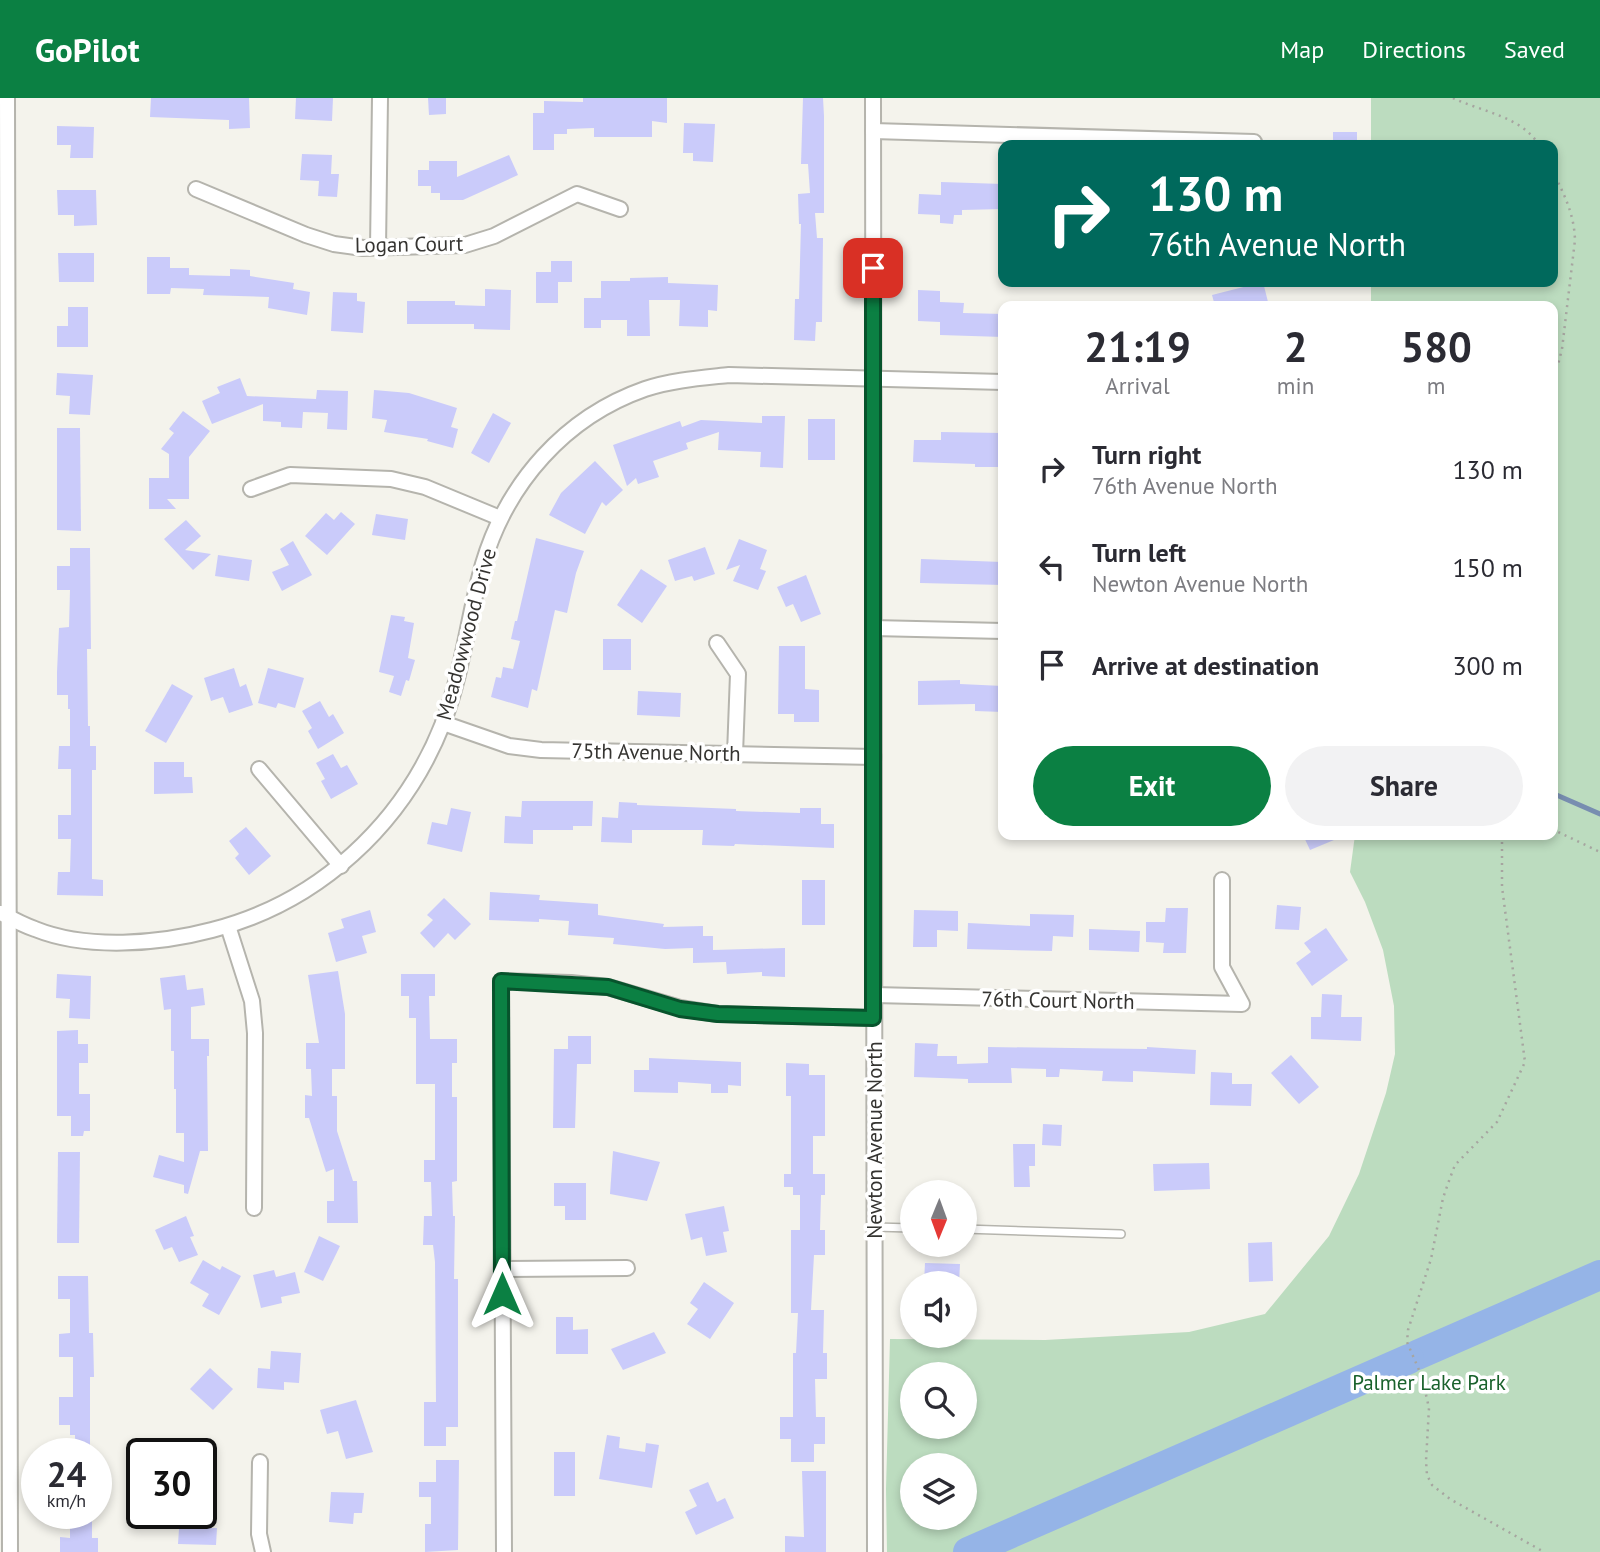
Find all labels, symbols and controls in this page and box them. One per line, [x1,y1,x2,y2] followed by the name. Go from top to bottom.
[35,28,140,71] text: GoPilot
[1280,34,1324,65] text: Map
[1362,34,1466,65] text: Directions
[1504,34,1565,65] text: Saved
[1148,161,1283,225] text: 130 m
[1033,168,1124,259] icon: right
[1148,223,1406,265] text: 76th Avenue North
[355,230,463,258] street label: Logan Court
[843,238,903,298] pin
[854,249,892,287] icon: arrive
[1084,319,1191,374] text: 21:19
[1284,319,1307,374] text: 2
[1400,319,1472,374] text: 580
[1105,371,1170,400] text: Arrival
[1277,371,1314,400] text: min
[1427,371,1445,400] text: m
[1092,438,1201,471] text: Turn right
[1033,450,1071,488] icon: right
[1452,453,1523,486] text: 130 m
[1092,471,1278,500] text: 76th Avenue North
[1092,536,1186,569] text: Turn left
[430,545,502,723] street label: Meadowwood Drive
[1033,548,1071,586] icon: left
[1452,551,1523,584] text: 150 m
[1092,569,1308,598] text: Newton Avenue North
[1033,646,1071,684] icon: arrive
[1092,649,1319,682] text: Arrive at destination
[1452,649,1523,682] text: 300 m
[571,737,741,767] street label: 75th Avenue North
[1033,746,1271,826] button: Exit
[1285,746,1523,826] button: Share
[981,985,1135,1015] street label: 76th Court North
[861,1041,888,1239] street label: Newton Avenue North
[900,1180,976,1256] north arrow
[900,1180,977,1530] map controls
[465,1257,539,1331] position arrow
[900,1271,977,1348] button: sound
[900,1362,977,1439] button: search
[1352,1369,1506,1396] park label: Palmer Lake Park
[126,1438,217,1529] speed limit sign: 30
[47,1451,86,1497] text: 24
[900,1453,977,1530] button: layers
[47,1489,86,1512] text: km/h

